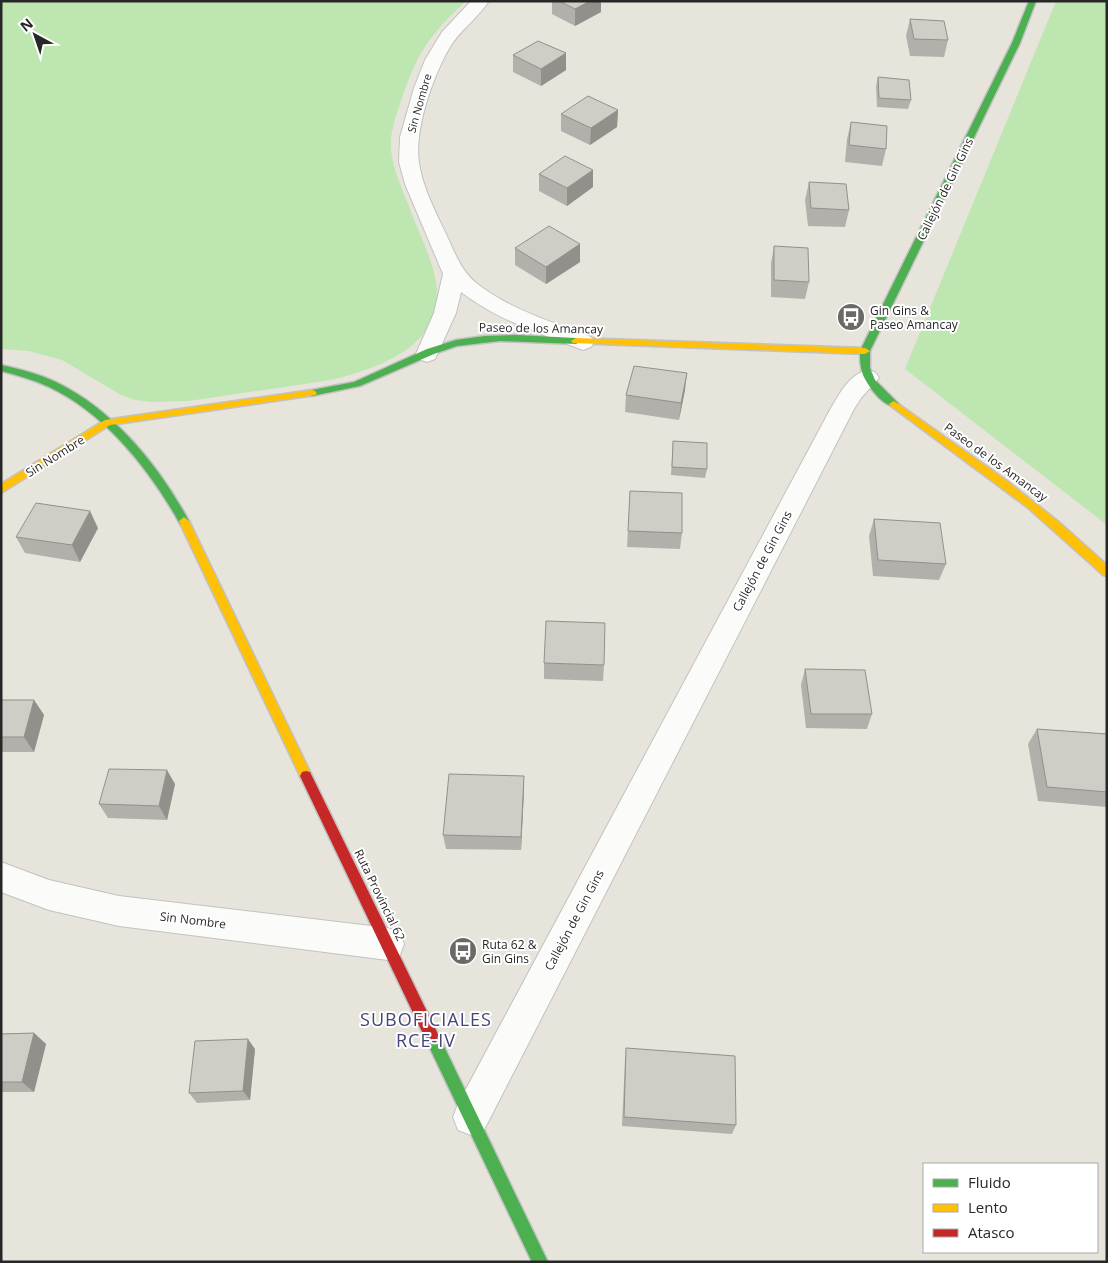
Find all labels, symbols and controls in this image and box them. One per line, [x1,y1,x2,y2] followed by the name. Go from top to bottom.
[10,10,60,60] north arrow
[16,14,37,36] text: N
[403,72,435,134] street label: Sin Nombre
[913,135,977,243] street label: Callejón de Gin Gins
[836,302,866,332] bus stop icon: Gin Gins & Paseo Amancay
[870,302,959,333] place label: Gin Gins & Paseo Amancay
[479,318,604,338] street label: Paseo de los Amancay
[941,419,1052,506] street label: Paseo de los Amancay
[22,431,88,481] street label: Sin Nombre
[728,507,796,614] street label: Callejón de Gin Gins
[350,846,410,944] street label: Ruta Provincial 62
[540,866,608,973] street label: Callejón de Gin Gins
[159,908,227,933] street label: Sin Nombre
[448,936,478,966] bus stop icon: Ruta 62 & Gin Gins
[482,936,537,967] place label: Ruta 62 & Gin Gins
[360,1007,492,1052] district label: SUBOFICIALES RCE-IV
[923,1163,1098,1253] legend
[968,1172,1011,1192] text: Fluido
[968,1197,1008,1217] text: Lento
[968,1222,1015,1242] text: Atasco

